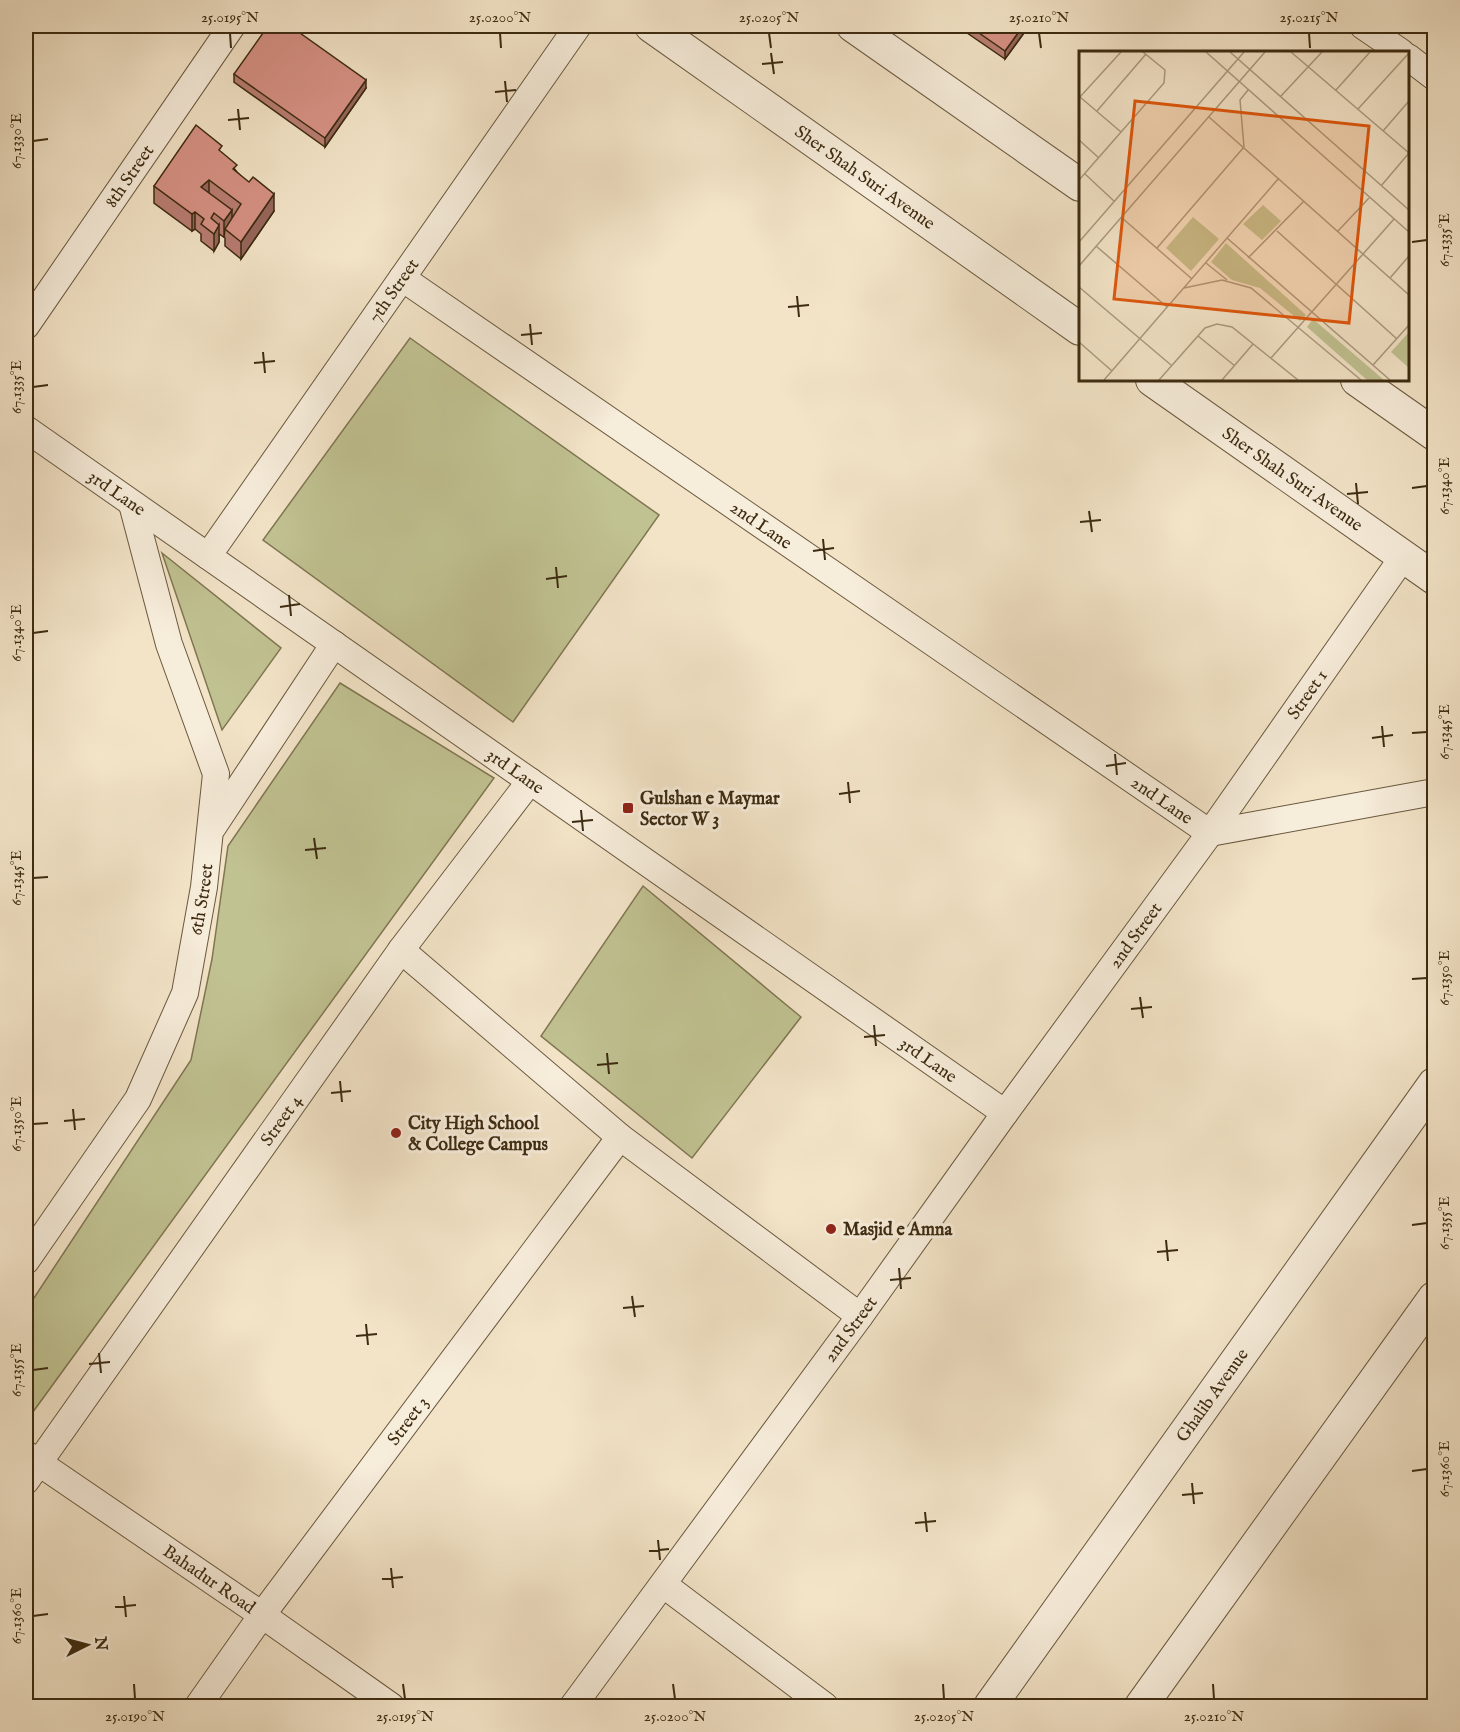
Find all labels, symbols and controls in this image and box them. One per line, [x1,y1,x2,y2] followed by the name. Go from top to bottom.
[201,8,259,27] text: 25.0195°N
[469,8,531,27] text: 25.0200°N
[739,8,799,27] text: 25.0205°N
[1009,8,1069,27] text: 25.0210°N
[1280,8,1338,27] text: 25.0215°N
[1079,51,1409,381] inset map
[7,113,26,169] text: 67.1330°E
[789,121,939,236] street label: Sher Shah Suri Avenue
[101,141,160,213] street label: 8th Street
[1435,213,1454,267] text: 67.1335°E
[364,255,425,328] street label: 7th Street
[7,360,26,414] text: 67.1335°E
[1217,423,1367,537] street label: Sher Shah Suri Avenue
[1435,457,1454,515] text: 67.1340°E
[83,466,149,522] street label: 3rd Lane
[725,497,796,555] street label: 2nd Lane
[7,604,26,662] text: 67.1340°E
[1283,666,1334,724] street label: Street 1
[1435,704,1454,760] text: 67.1345°E
[481,744,548,800] street label: 3rd Lane
[1126,772,1197,831] street label: 2nd Lane
[640,788,780,832] place label: Gulshan e Maymar Sector W 3
[621,801,635,815] marker: Gulshan e Maymar Sector W 3
[7,850,26,906] text: 67.1345°E
[186,863,219,937] street label: 6th Street
[1105,899,1168,974] street label: 2nd Street
[1435,950,1454,1006] text: 67.1350°E
[894,1033,961,1089] street label: 3rd Lane
[256,1091,308,1151] street label: Street 4
[7,1096,26,1152] text: 67.1350°E
[408,1113,548,1157] place label: City High School & College Campus
[389,1126,403,1140] marker: City High School & College Campus
[1435,1196,1454,1250] text: 67.1355°E
[843,1219,953,1242] place label: Masjid e Amna
[824,1222,838,1236] marker: Masjid e Amna
[820,1292,883,1368] street label: 2nd Street
[7,1343,26,1397] text: 67.1355°E
[1172,1345,1254,1447] street label: Ghalib Avenue
[383,1393,435,1451] street label: Street 3
[1435,1441,1454,1497] text: 67.1360°E
[158,1541,260,1620] street label: Bahadur Road
[7,1588,26,1644] text: 67.1360°E
[57,1615,117,1675] north arrow
[89,1635,111,1652] text: N
[105,1707,165,1726] text: 25.0190°N
[376,1707,434,1726] text: 25.0195°N
[644,1707,706,1726] text: 25.0200°N
[914,1707,974,1726] text: 25.0205°N
[1184,1707,1244,1726] text: 25.0210°N

